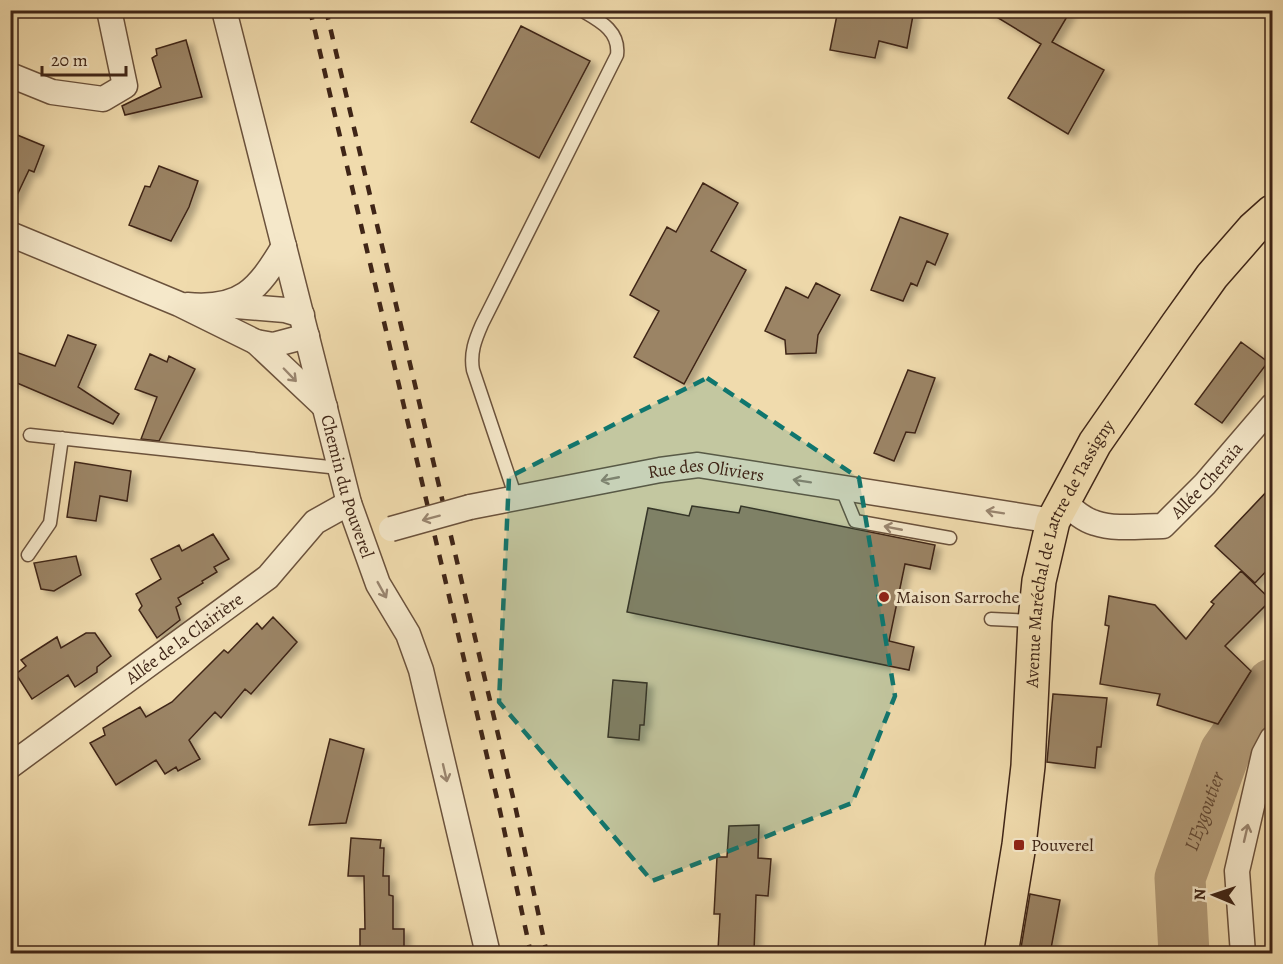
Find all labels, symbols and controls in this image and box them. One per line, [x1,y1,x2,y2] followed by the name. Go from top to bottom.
[42,39,126,77] scale bar
[51,48,88,72] text: 20 m
[283,367,298,382] one-way arrow
[315,412,380,562] street label: Chemin du Pouverel
[1020,414,1120,689] street label: Avenue Maréchal de Lattre de Tassigny
[1165,436,1248,524] street label: Allée Cheraïa
[645,453,766,487] street label: Rue des Oliviers
[601,474,620,486] one-way arrow
[793,476,813,487] one-way arrow
[985,506,1005,517] one-way arrow
[422,513,441,524] one-way arrow
[883,522,903,533] one-way arrow
[376,581,388,598] one-way arrow
[896,585,1020,609] place label: Maison Sarroche
[120,587,248,690] street label: Allée de la Clairière
[877,590,891,604] marker: Maison Sarroche
[440,763,451,783] one-way arrow
[1177,767,1231,855] water label: L'Eygoutier
[1241,824,1252,843] one-way arrow
[1031,833,1094,857] place label: Pouverel
[1012,838,1026,852] marker: Pouverel
[1184,865,1244,925] north arrow
[1189,888,1211,901] text: N

